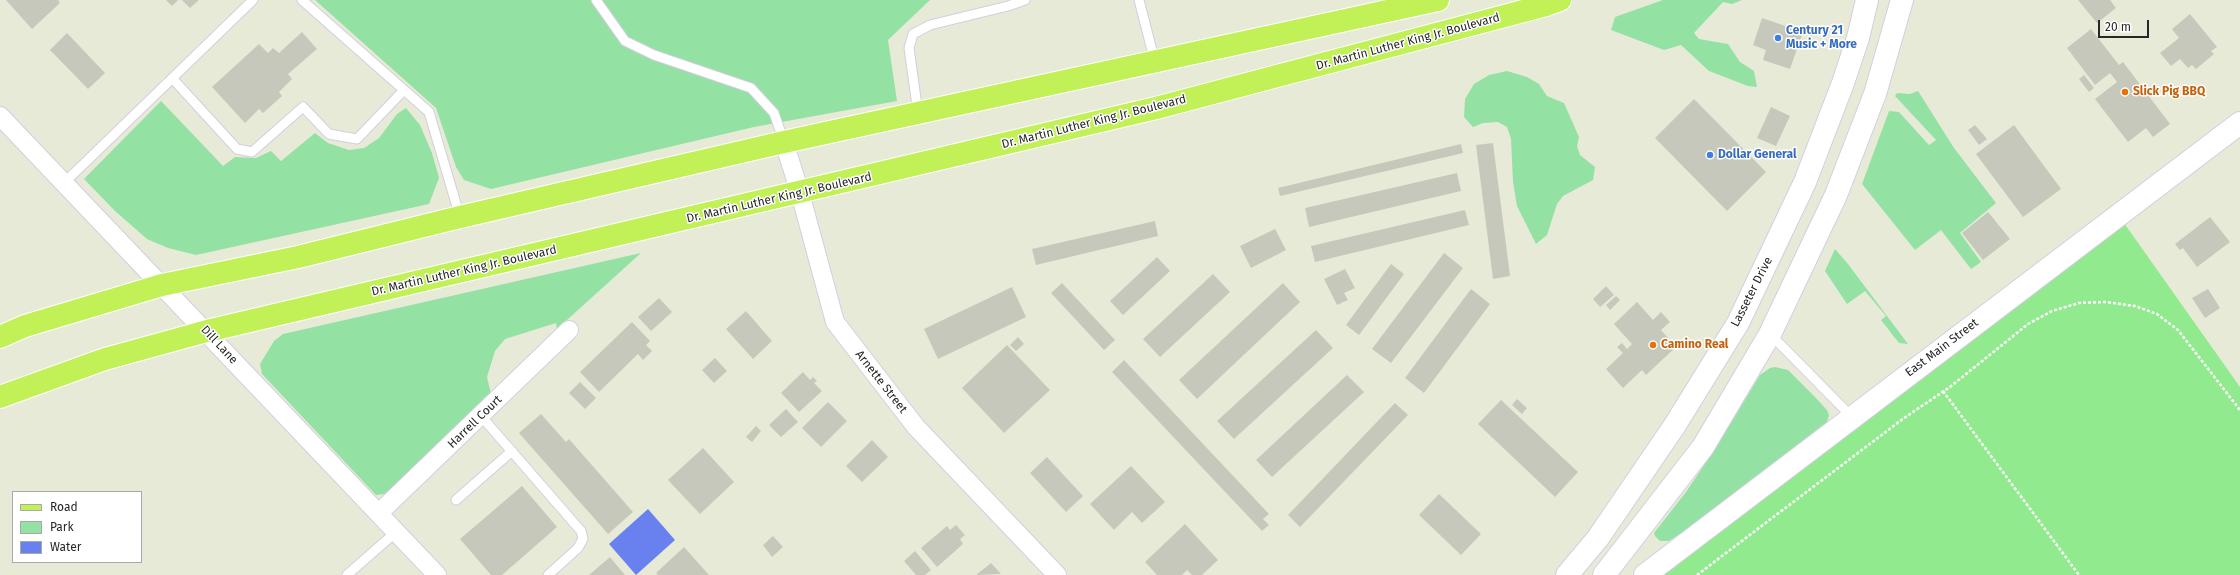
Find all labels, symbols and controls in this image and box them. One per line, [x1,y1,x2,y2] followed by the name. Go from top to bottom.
[1315,11,1501,73] street label: Dr. Martin Luther King Jr. Boulevard
[2100,12,2151,38] scale bar
[2105,20,2131,34] text: 20 m
[1786,24,1857,52] place label: Century 21 Music + More
[1773,33,1783,43] marker: Century 21 Music + More
[2133,85,2205,99] place label: Slick Pig BBQ
[2120,87,2130,97] marker: Slick Pig BBQ
[1000,92,1188,152] street label: Dr. Martin Luther King Jr. Boulevard
[1718,148,1796,162] place label: Dollar General
[1705,150,1715,160] marker: Dollar General
[685,170,873,226] street label: Dr. Martin Luther King Jr. Boulevard
[370,243,558,299] street label: Dr. Martin Luther King Jr. Boulevard
[1728,255,1776,329] street label: Lasseter Drive
[1903,316,1981,380] street label: East Main Street
[198,323,240,367] street label: Dill Lane
[1661,338,1728,352] place label: Camino Real
[1648,340,1658,350] marker: Camino Real
[852,348,910,416] street label: Arnette Street
[445,393,505,451] street label: Harrell Court
[12,491,142,563] legend
[50,500,78,514] text: Road
[50,520,74,534] text: Park
[50,540,81,554] text: Water

